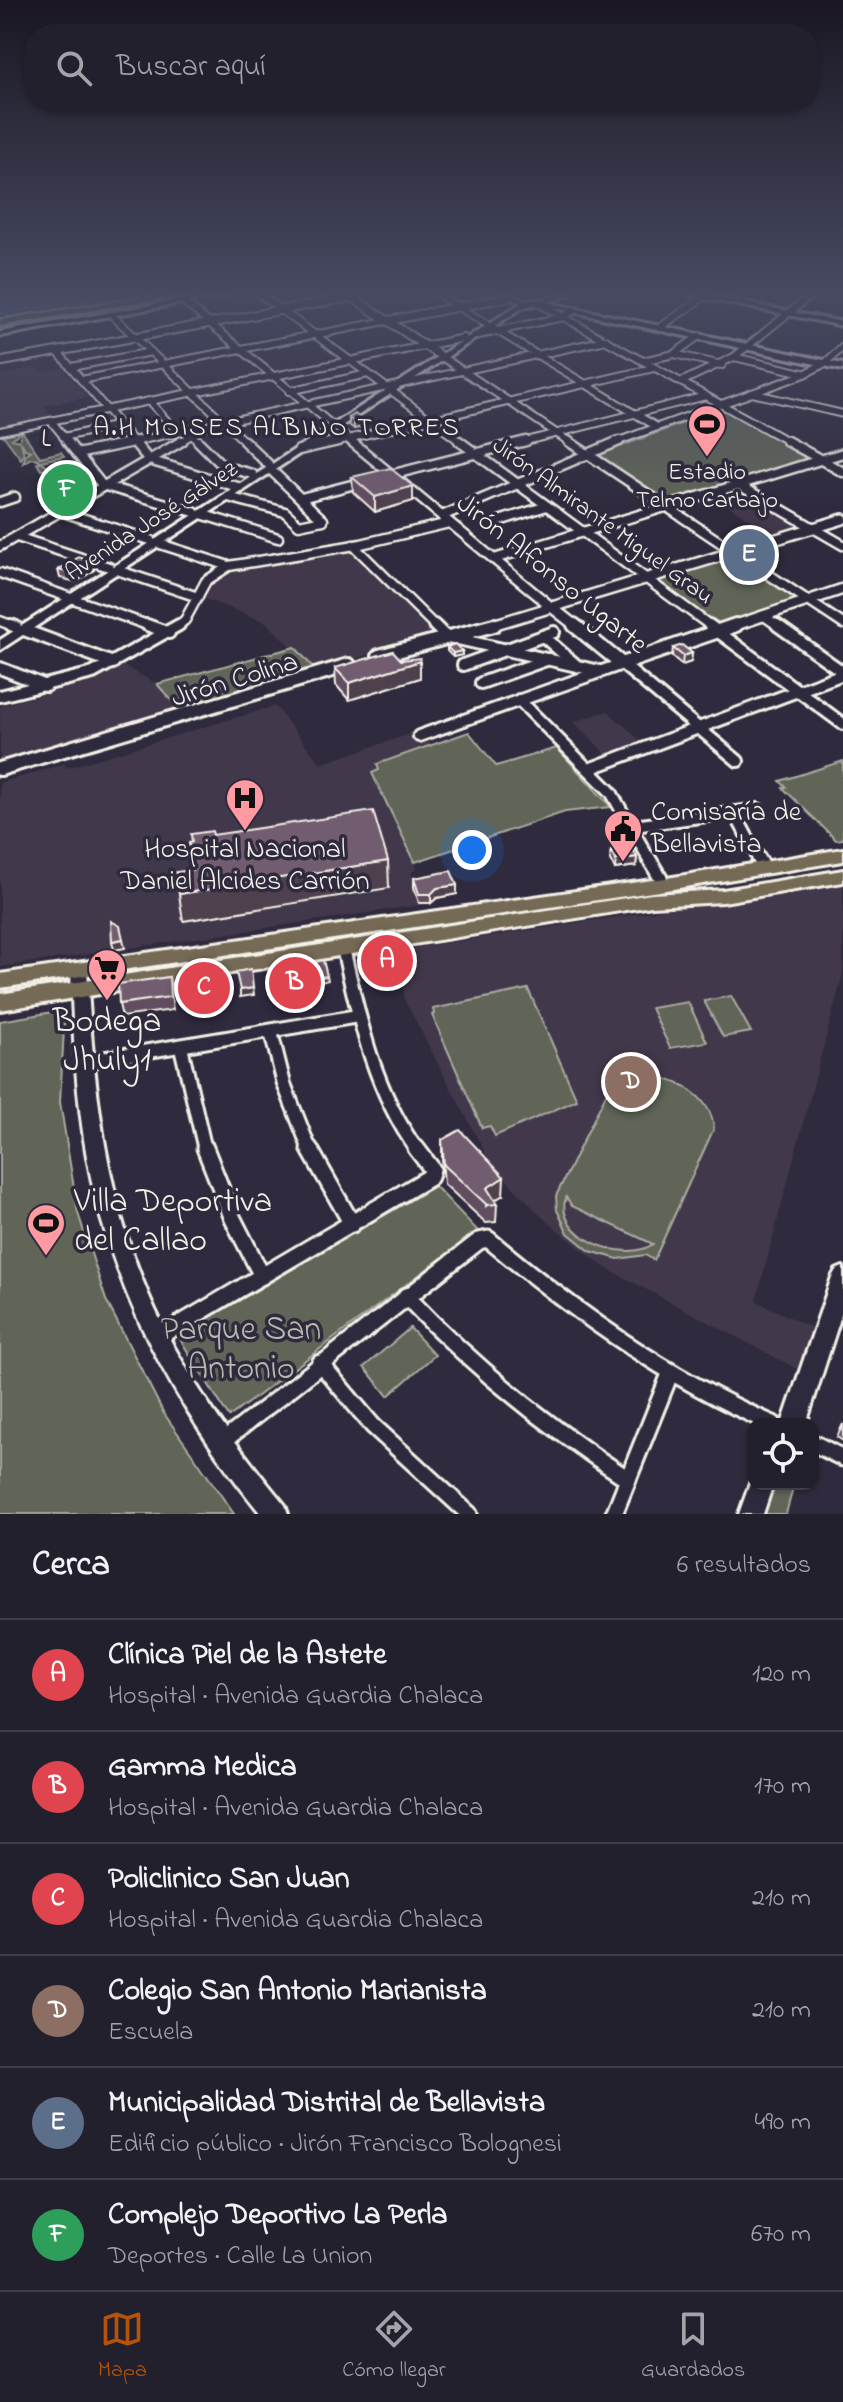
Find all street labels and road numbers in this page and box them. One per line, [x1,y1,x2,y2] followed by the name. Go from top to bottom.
[484,430,720,614] street label: Jirón Almirante Miguel Grau
[59,453,246,591] street label: Avenida José Gálvez
[446,485,656,666] street label: Jirón Alfonso Ugarte
[167,642,303,720] street label: Jirón Colina

